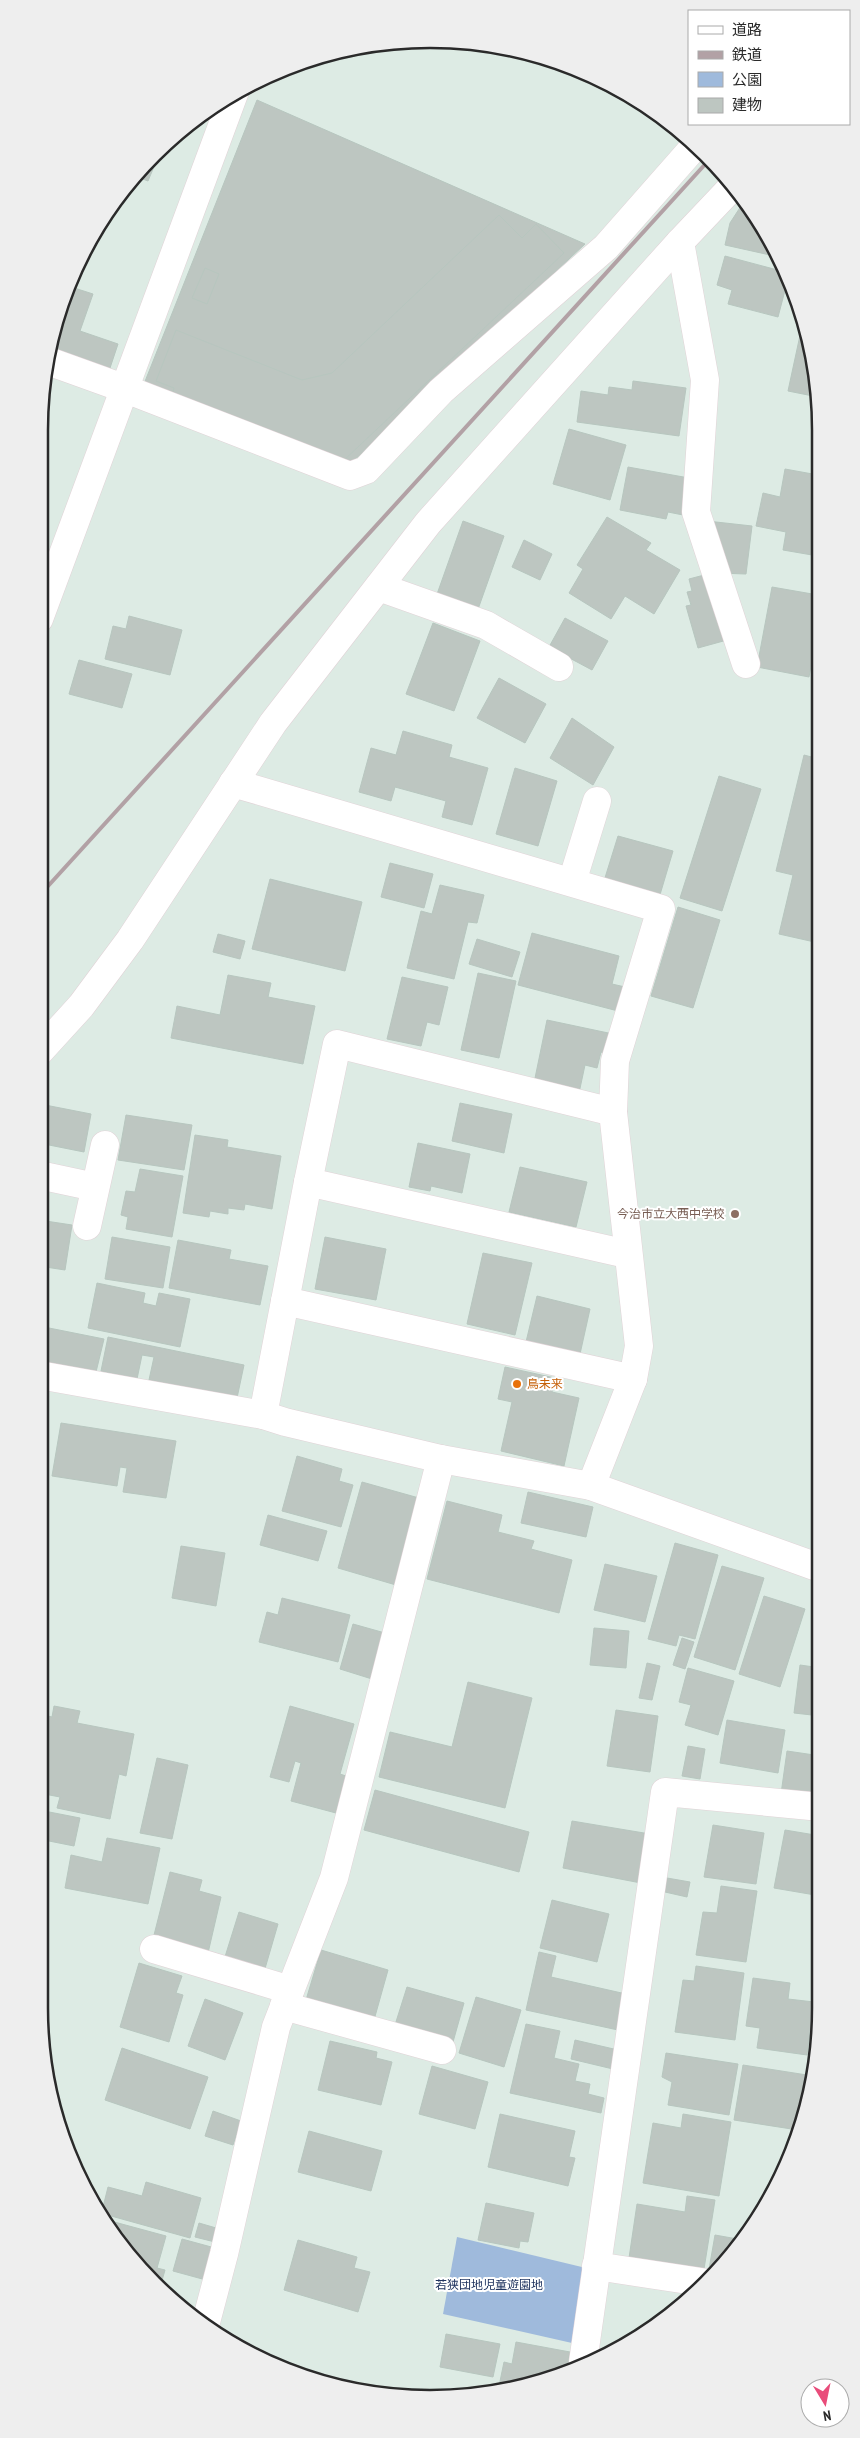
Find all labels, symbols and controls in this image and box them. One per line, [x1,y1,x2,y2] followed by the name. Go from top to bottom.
[688,10,850,125] legend
[732,20,762,39] text: 道路
[732,45,762,64] text: 鉄道
[732,70,762,89] text: 公園
[732,95,762,114] text: 建物
[617,1206,725,1221] place label: 今治市立大西中学校
[729,1208,741,1220] marker: 今治市立大西中学校
[527,1376,563,1391] place label: 鳥未来
[511,1378,523,1390] marker: 鳥未来
[435,2277,543,2292] park label: 若狭団地児童遊園地
[800,2378,850,2428] north arrow
[822,2406,833,2425] text: N

